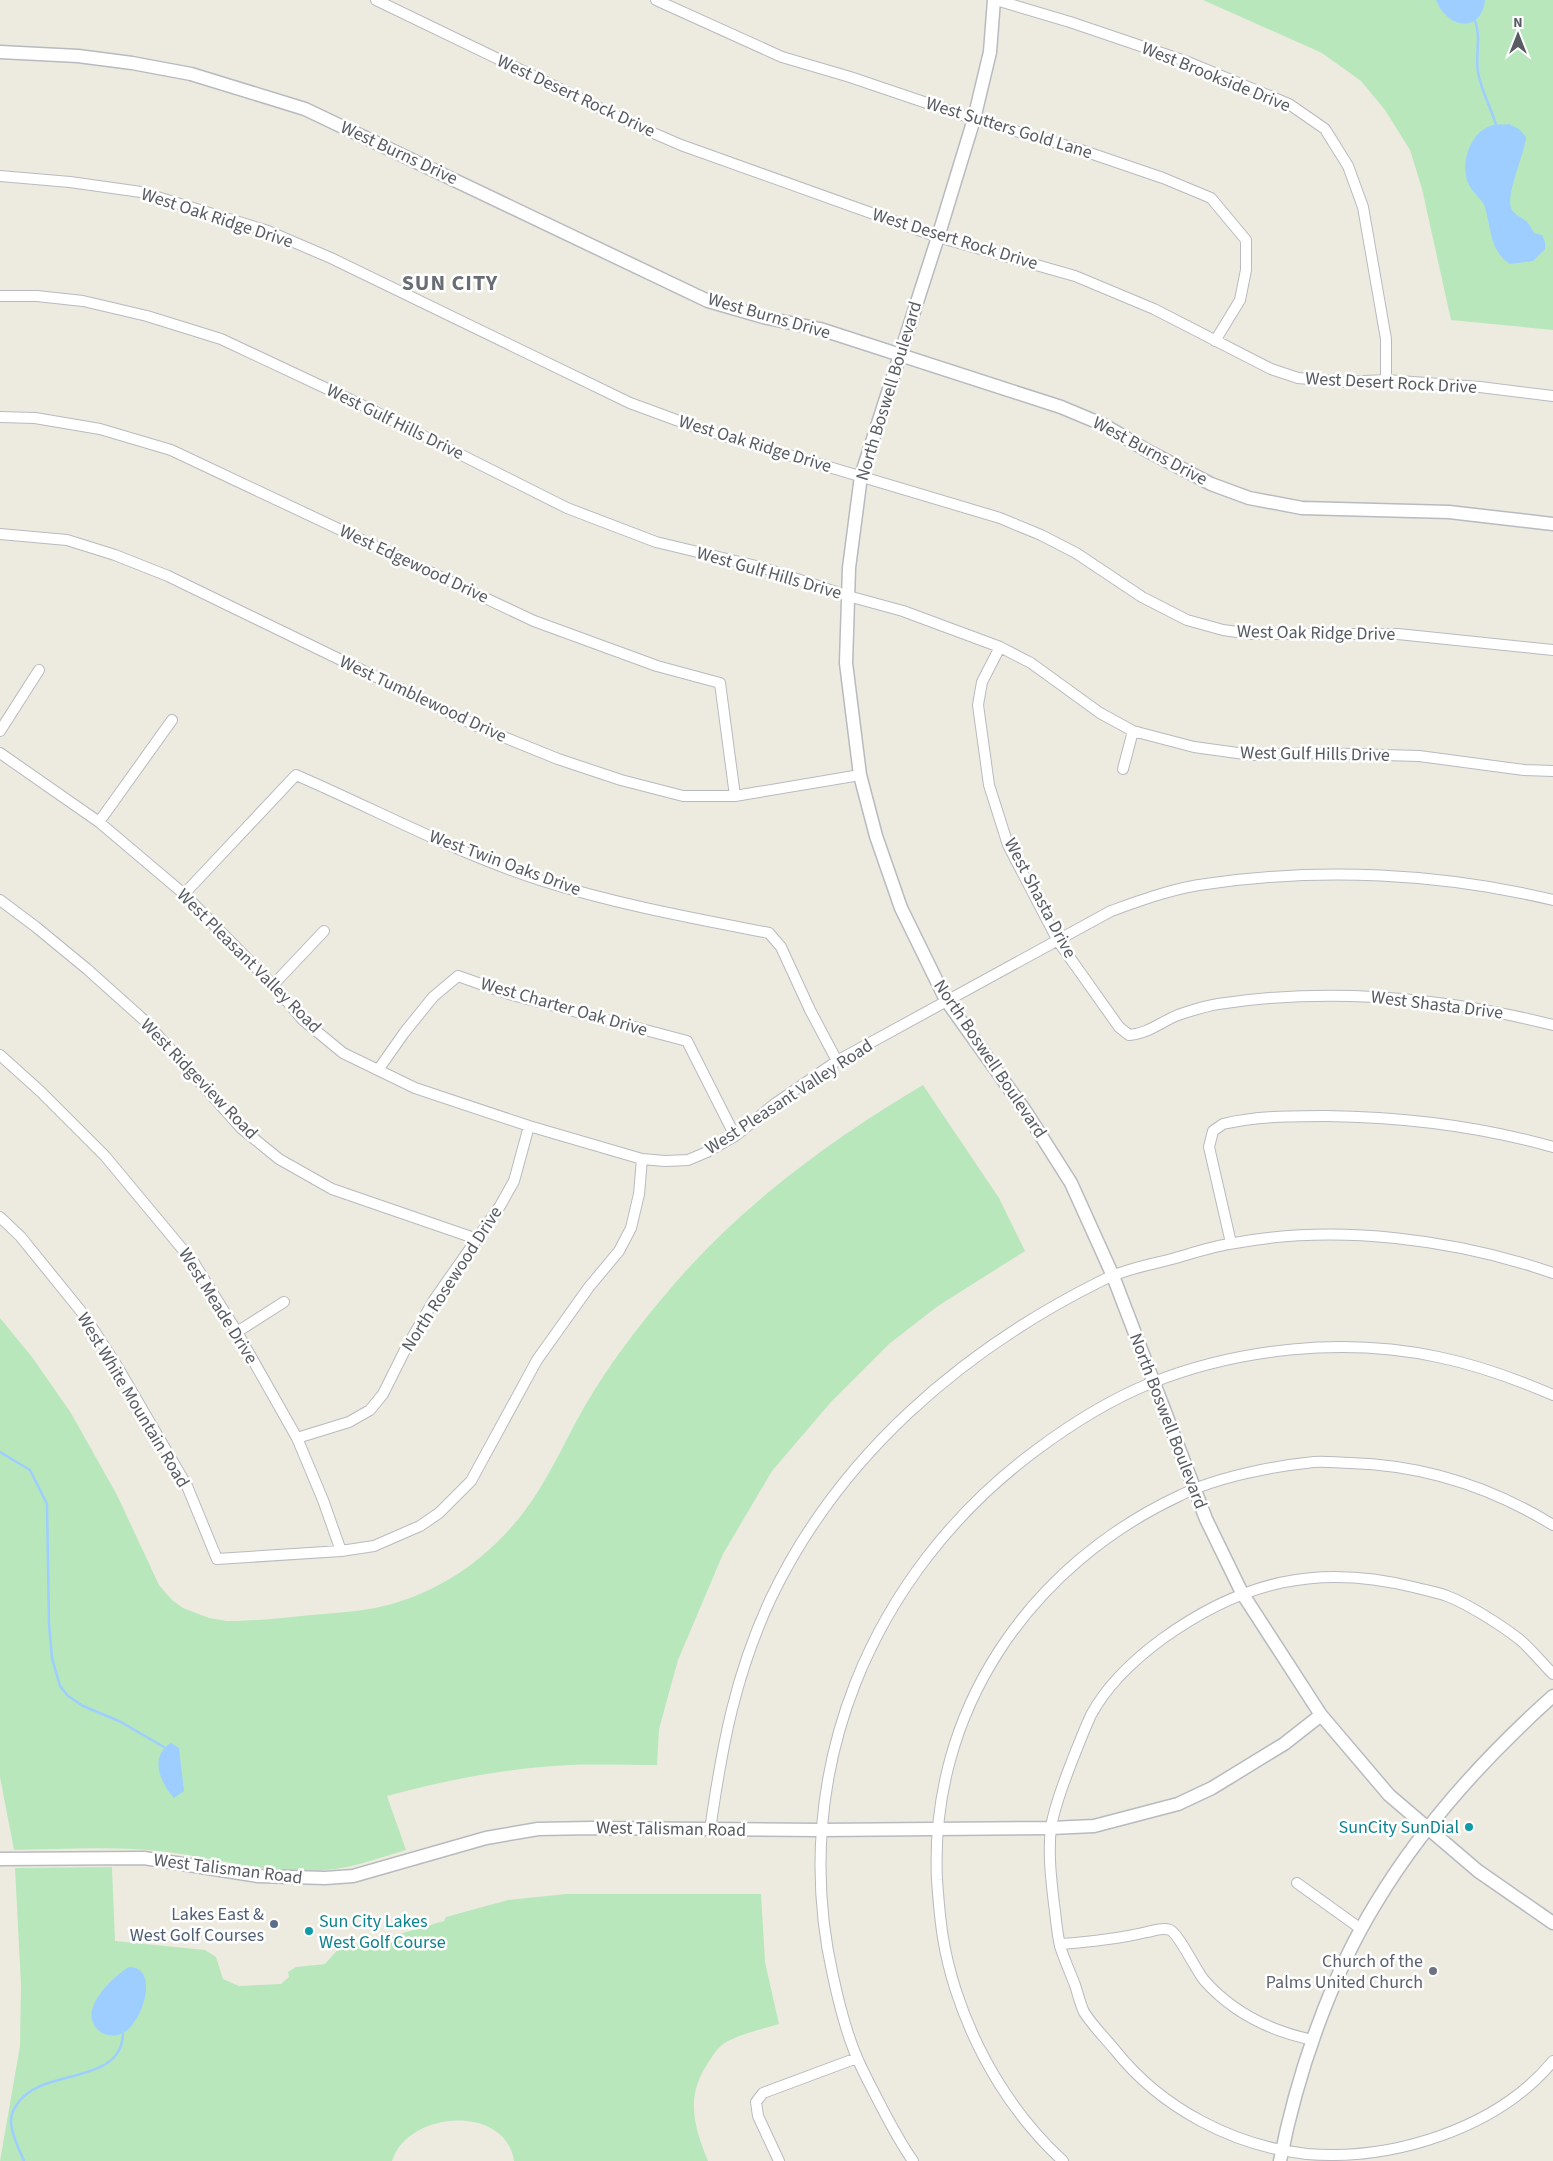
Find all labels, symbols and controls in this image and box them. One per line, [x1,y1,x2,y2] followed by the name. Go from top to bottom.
[1493,10,1543,60] north arrow
[1513,13,1523,33] text: N
[1138,36,1294,118] street label: West Brookside Drive
[493,48,659,144] street label: West Desert Rock Drive
[923,91,1095,165] street label: West Sutters Gold Lane
[336,115,462,191] street label: West Burns Drive
[138,182,296,254] street label: West Oak Ridge Drive
[869,202,1041,276] street label: West Desert Rock Drive
[402,267,498,299] district label: SUN CITY
[705,287,833,345] street label: West Burns Drive
[850,298,928,484] street label: North Boswell Boulevard
[1305,366,1478,400] street label: West Desert Rock Drive
[322,378,468,466] street label: West Gulf Hills Drive
[676,409,835,479] street label: West Oak Ridge Drive
[1088,410,1212,492] street label: West Burns Drive
[335,518,493,610] street label: West Edgewood Drive
[694,540,844,606] street label: West Gulf Hills Drive
[1237,619,1396,647] street label: West Oak Ridge Drive
[335,649,511,749] street label: West Tumblewood Drive
[1240,740,1390,768] street label: West Gulf Hills Drive
[426,824,584,902] street label: West Twin Oaks Drive
[998,833,1082,963] street label: West Shasta Drive
[171,883,327,1039] street label: West Pleasant Valley Road
[478,971,650,1043] street label: West Charter Oak Drive
[928,975,1052,1143] street label: North Boswell Boulevard
[1369,984,1505,1026] street label: West Shasta Drive
[135,1013,263,1145] street label: West Ridgeview Road
[700,1033,878,1161] street label: West Pleasant Valley Road
[396,1201,508,1356] street label: North Rosewood Drive
[172,1243,264,1369] street label: West Meade Drive
[71,1308,195,1492] street label: West White Mountain Road
[1123,1329,1213,1513] street label: North Boswell Boulevard
[596,1815,746,1843] street label: West Talisman Road
[1339,1815,1459,1840] place label: SunCity SunDial
[1463,1821,1475,1833] marker: SunCity SunDial
[152,1847,304,1891] street label: West Talisman Road
[130,1902,264,1948] place label: Lakes East & West Golf Courses
[319,1909,446,1955] place label: Sun City Lakes West Golf Course
[268,1918,280,1930] marker: Lakes East & West Golf Courses
[303,1925,315,1937] marker: Sun City Lakes West Golf Course
[1266,1949,1423,1995] place label: Church of the Palms United Church
[1427,1965,1439,1977] marker: Church of the Palms United Church

